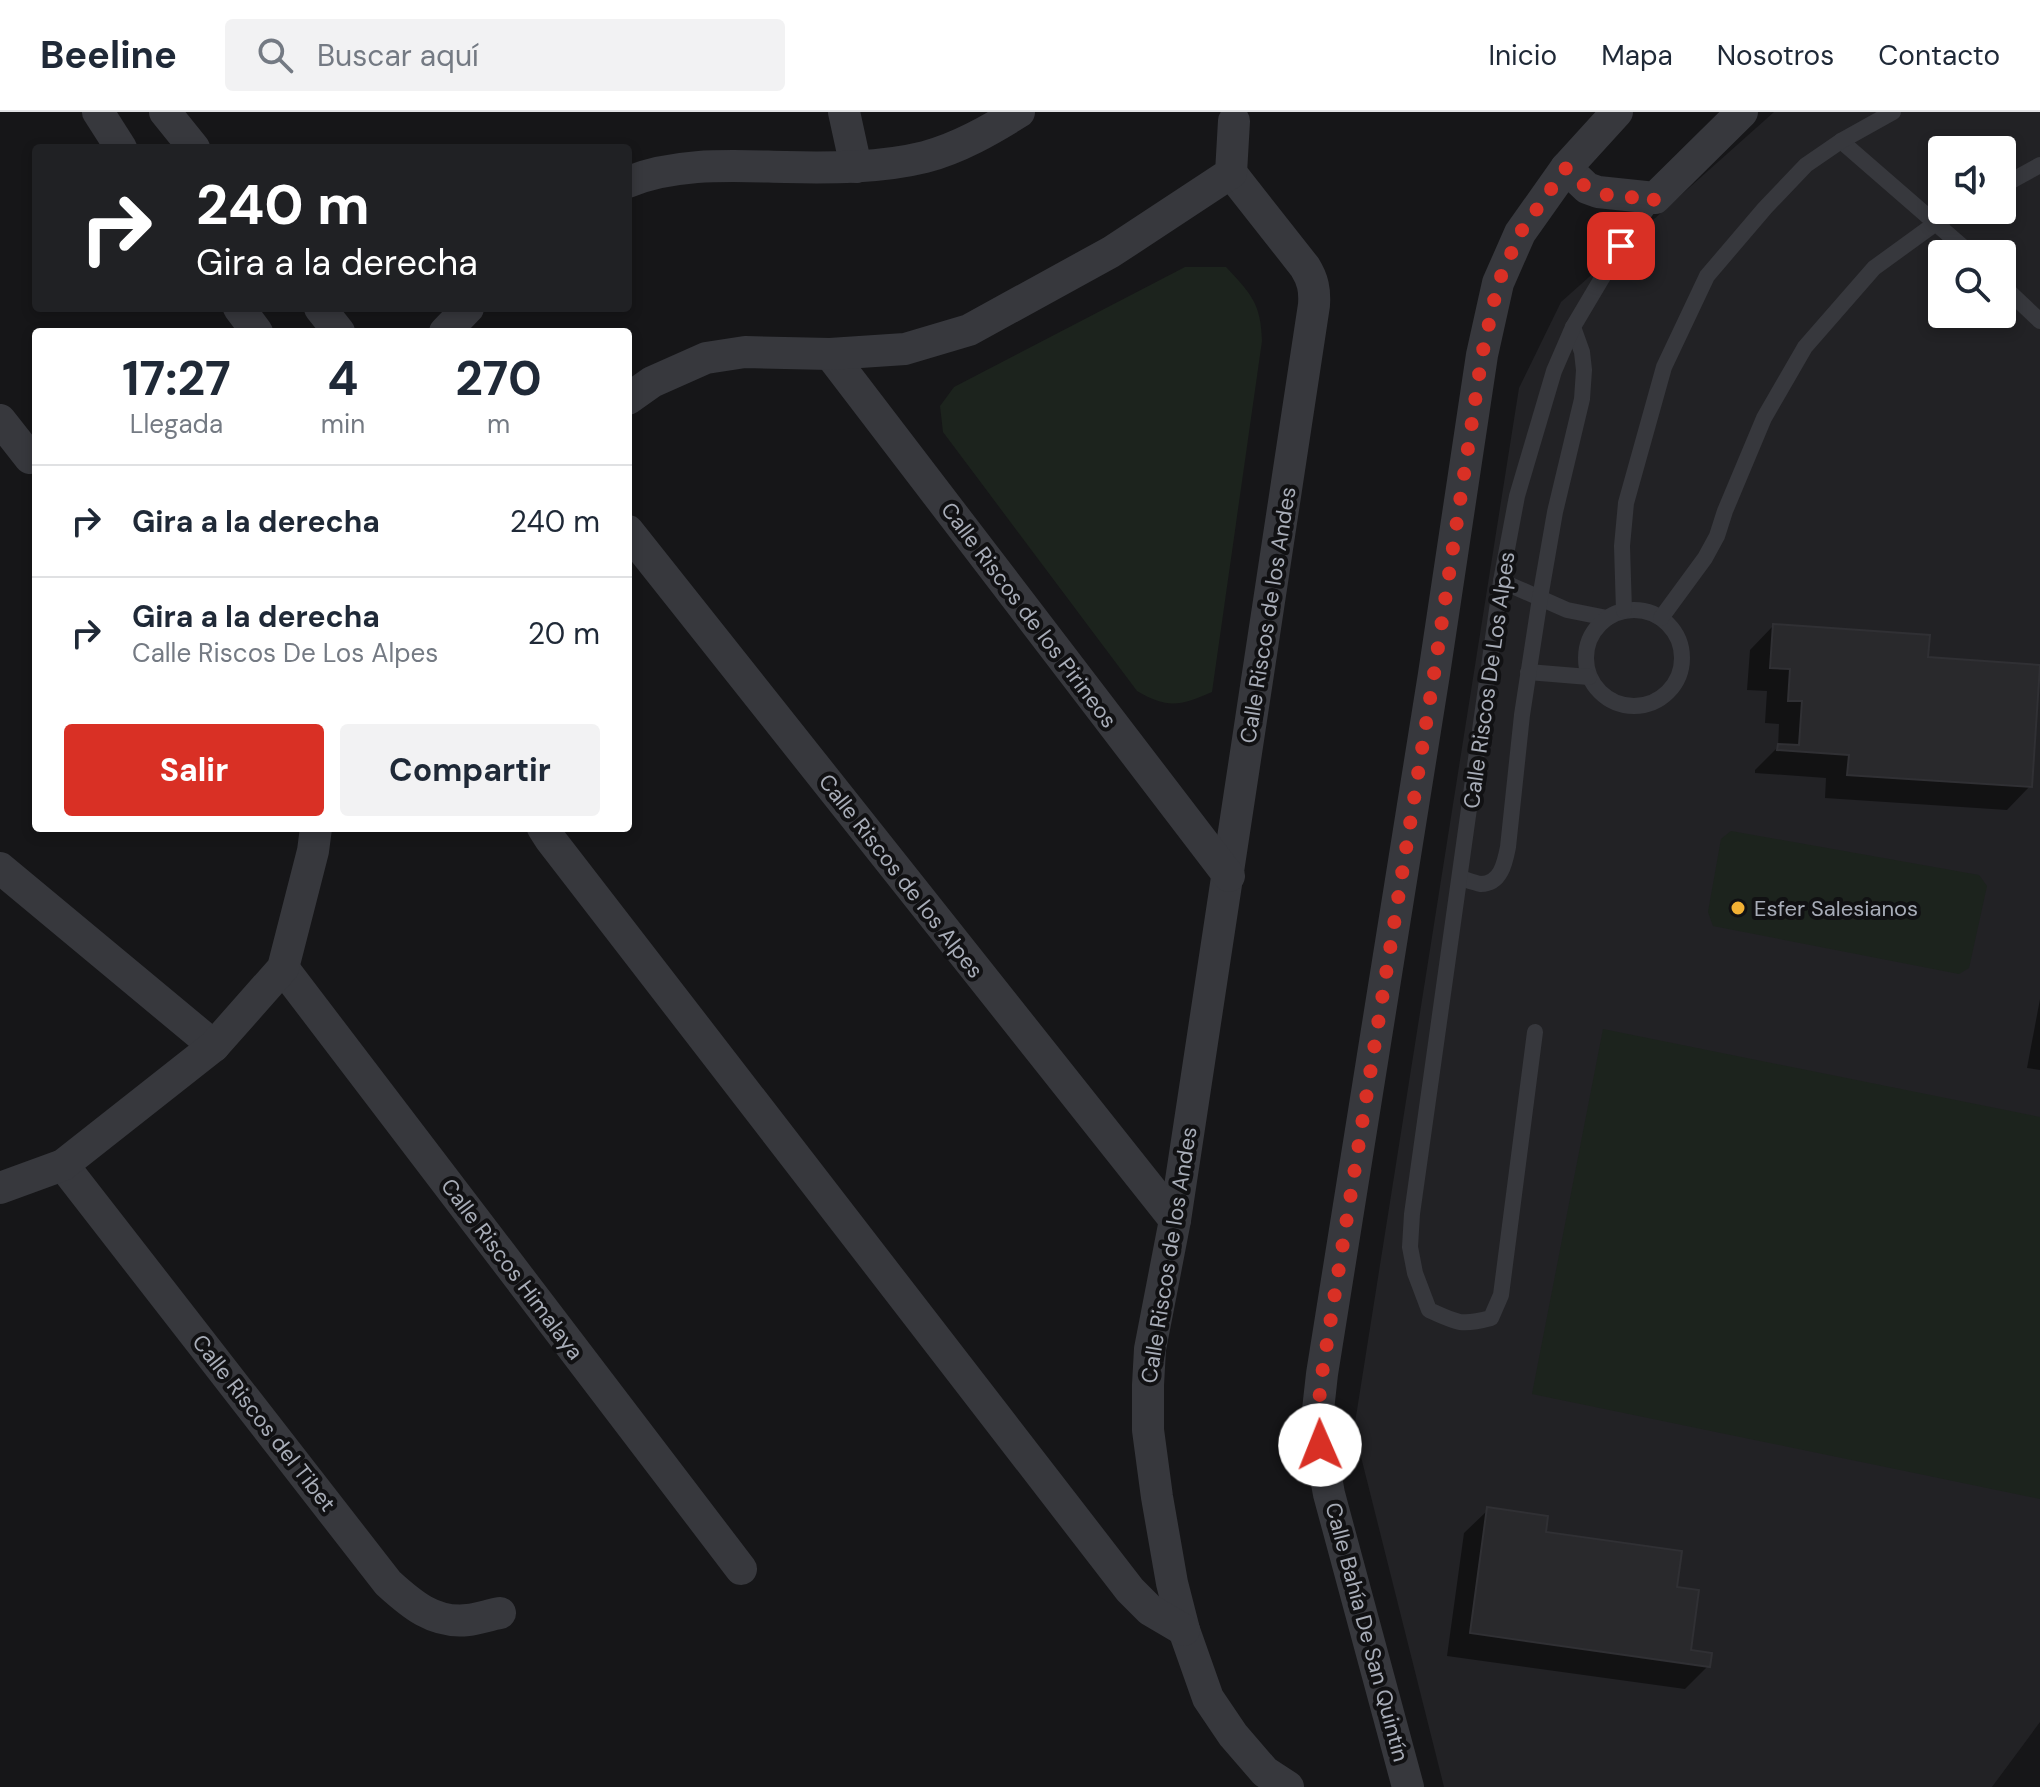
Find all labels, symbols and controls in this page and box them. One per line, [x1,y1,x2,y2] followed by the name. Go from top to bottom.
[225,19,785,91] search box
[40,30,177,80] text: Beeline
[253,33,297,77] icon: search
[317,36,479,75] text: Buscar aquí
[1488,37,1557,74] text: Inicio
[1601,37,1673,74] text: Mapa
[1717,37,1834,74] text: Nosotros
[1878,37,2000,74] text: Contacto
[1928,136,2016,328] map controls
[1928,136,2016,224] button: sound
[196,168,370,241] text: 240 m
[64,176,168,280] icon: right
[1587,212,1655,280] pin
[1599,224,1643,268] icon: arrive
[196,239,478,286] text: Gira a la derecha
[1928,240,2016,328] button: search
[122,347,231,410] text: 17:27
[327,347,359,410] text: 4
[455,347,542,410] text: 270
[130,407,223,441] text: Llegada
[321,407,365,441] text: min
[487,407,510,441] text: m
[1233,485,1303,745] street label: Calle Riscos de los Andes
[935,496,1123,734] street label: Calle Riscos de los Pirineos
[64,499,108,543] icon: right
[132,502,380,541] text: Gira a la derecha
[510,502,600,541] text: 240 m
[1457,550,1521,810] street label: Calle Riscos De Los Alpes
[132,597,380,636] text: Gira a la derecha
[64,611,108,655] icon: right
[528,614,600,653] text: 20 m
[132,636,438,670] text: Calle Riscos De Los Alpes
[64,724,324,816] button: Salir
[340,724,600,816] button: Compartir
[812,768,990,984] street label: Calle Riscos de los Alpes
[1754,894,1918,923] place label: Esfer Salesianos
[1729,899,1747,917] marker: Esfer Salesianos
[1134,1125,1204,1385] street label: Calle Riscos de los Andes
[434,1173,590,1365] street label: Calle Riscos Himalaya
[186,1329,342,1517] street label: Calle Riscos del Tibet
[1278,1403,1362,1487] position arrow
[1318,1499,1416,1765] street label: Calle Bahía De San Quintín

